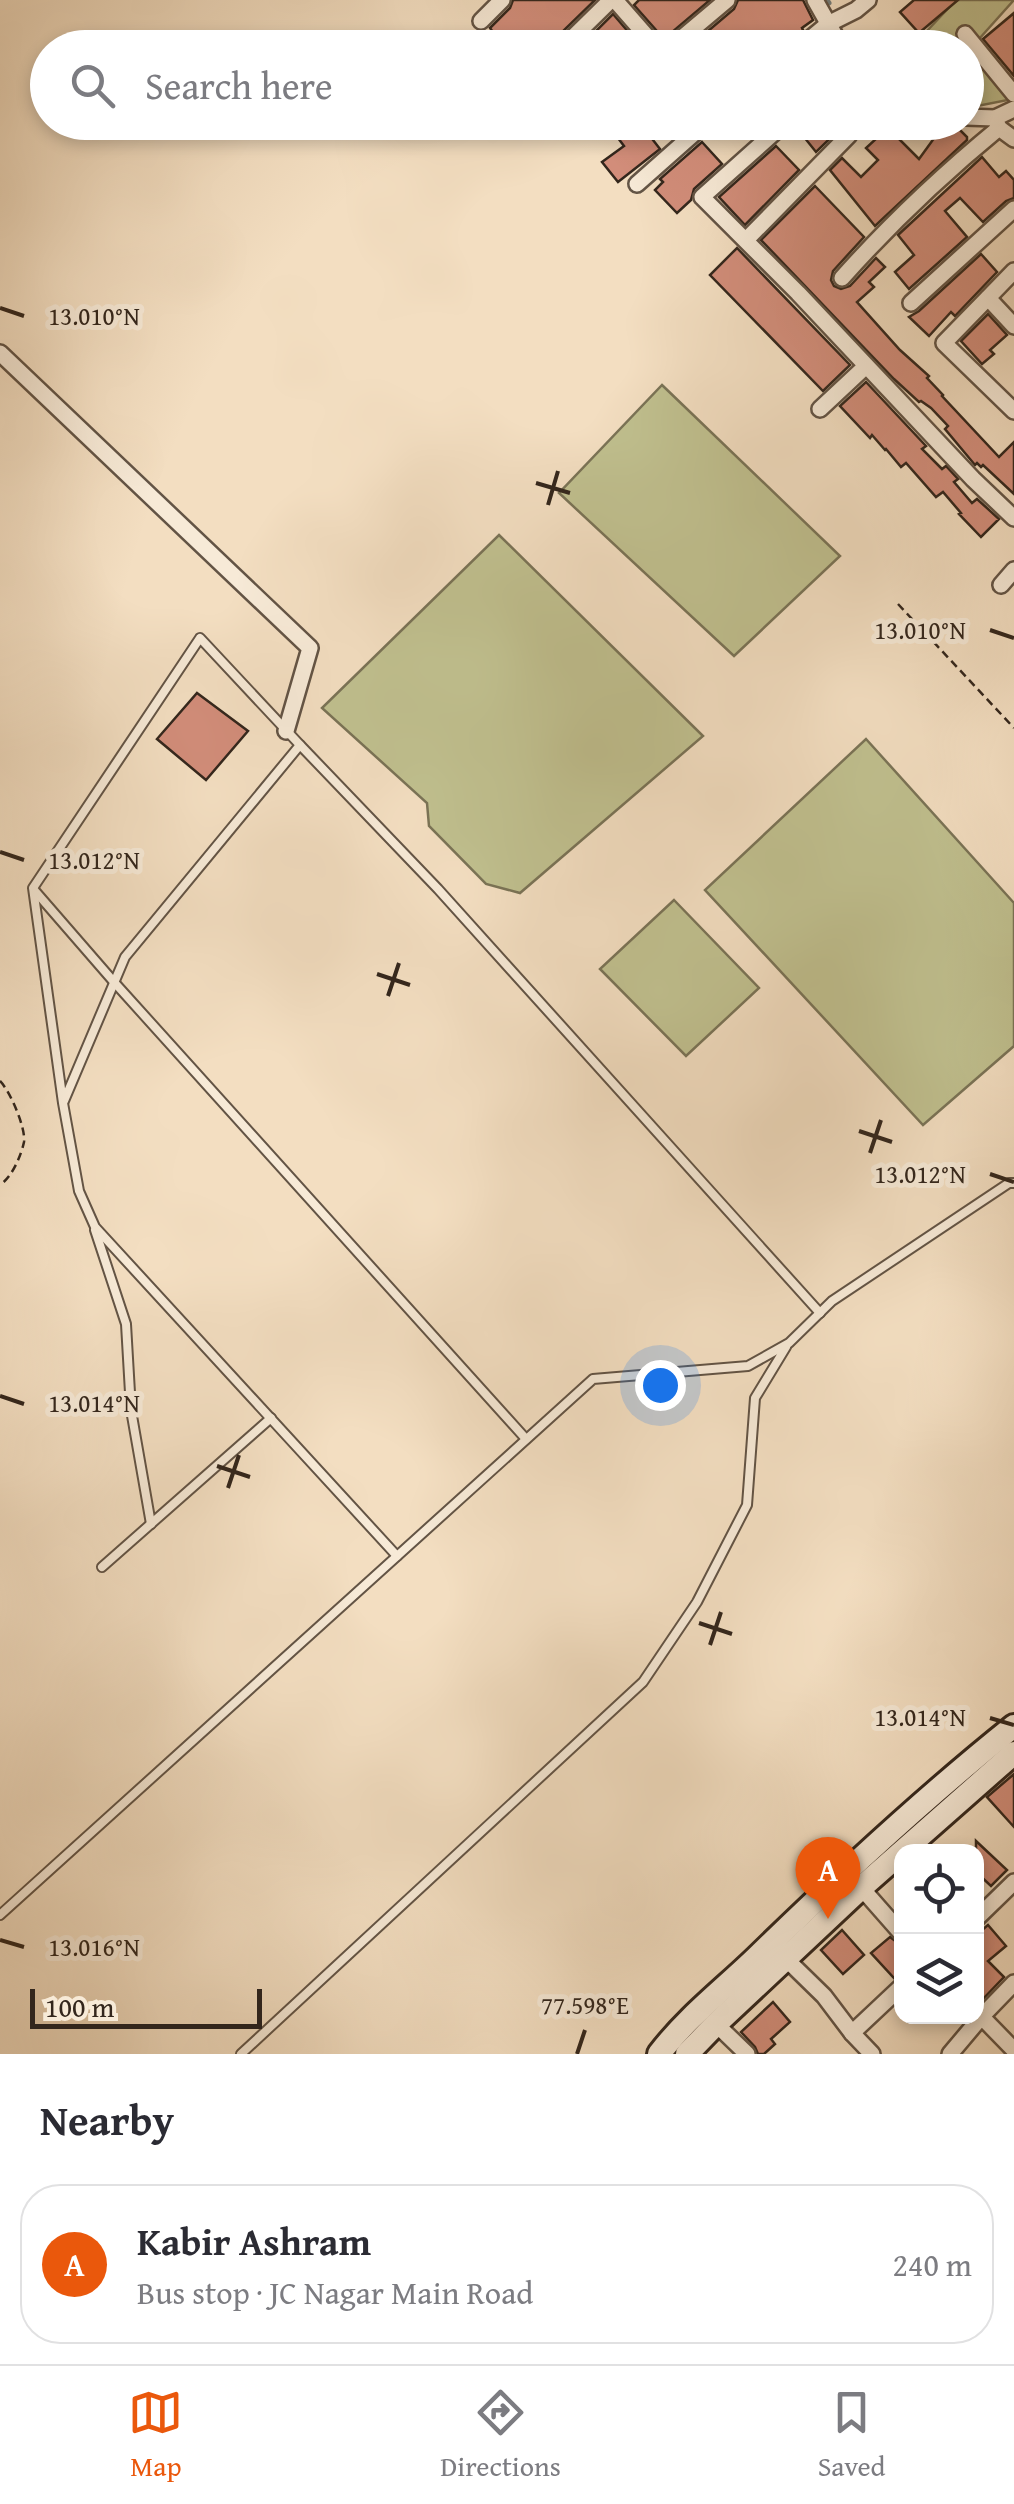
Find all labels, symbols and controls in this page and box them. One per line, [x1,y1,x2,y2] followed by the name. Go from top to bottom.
[30,30,984,140] search box
[145,57,333,113] text: Search here
[65,58,120,113] icon: search
[48,298,140,334] text: 13.010°N
[874,612,966,648] text: 13.010°N
[48,842,140,878] text: 13.012°N
[874,1156,966,1192] text: 13.012°N
[635,1360,686,1411] your location
[48,1385,140,1421] text: 13.014°N
[874,1699,966,1735] text: 13.014°N
[796,1836,860,1919] pin: A
[894,1844,984,2024] map controls
[894,1844,984,1934] button: locate
[48,1929,140,1965] text: 13.016°N
[894,1934,984,2024] button: layers
[30,1984,262,2028] scale bar
[45,1986,114,2027] text: 100 m
[541,1987,629,2023] text: 77.598°E
[40,2089,174,2150] text: Nearby
[137,2213,371,2269] text: Kabir Ashram
[64,2241,85,2288] text: A
[893,2241,972,2288] text: 240 m
[137,2269,533,2316] text: Bus stop · JC Nagar Main Road
[128,2385,183,2486] tab: Map
[440,2385,561,2486] tab: Directions
[818,2385,886,2486] tab: Saved

